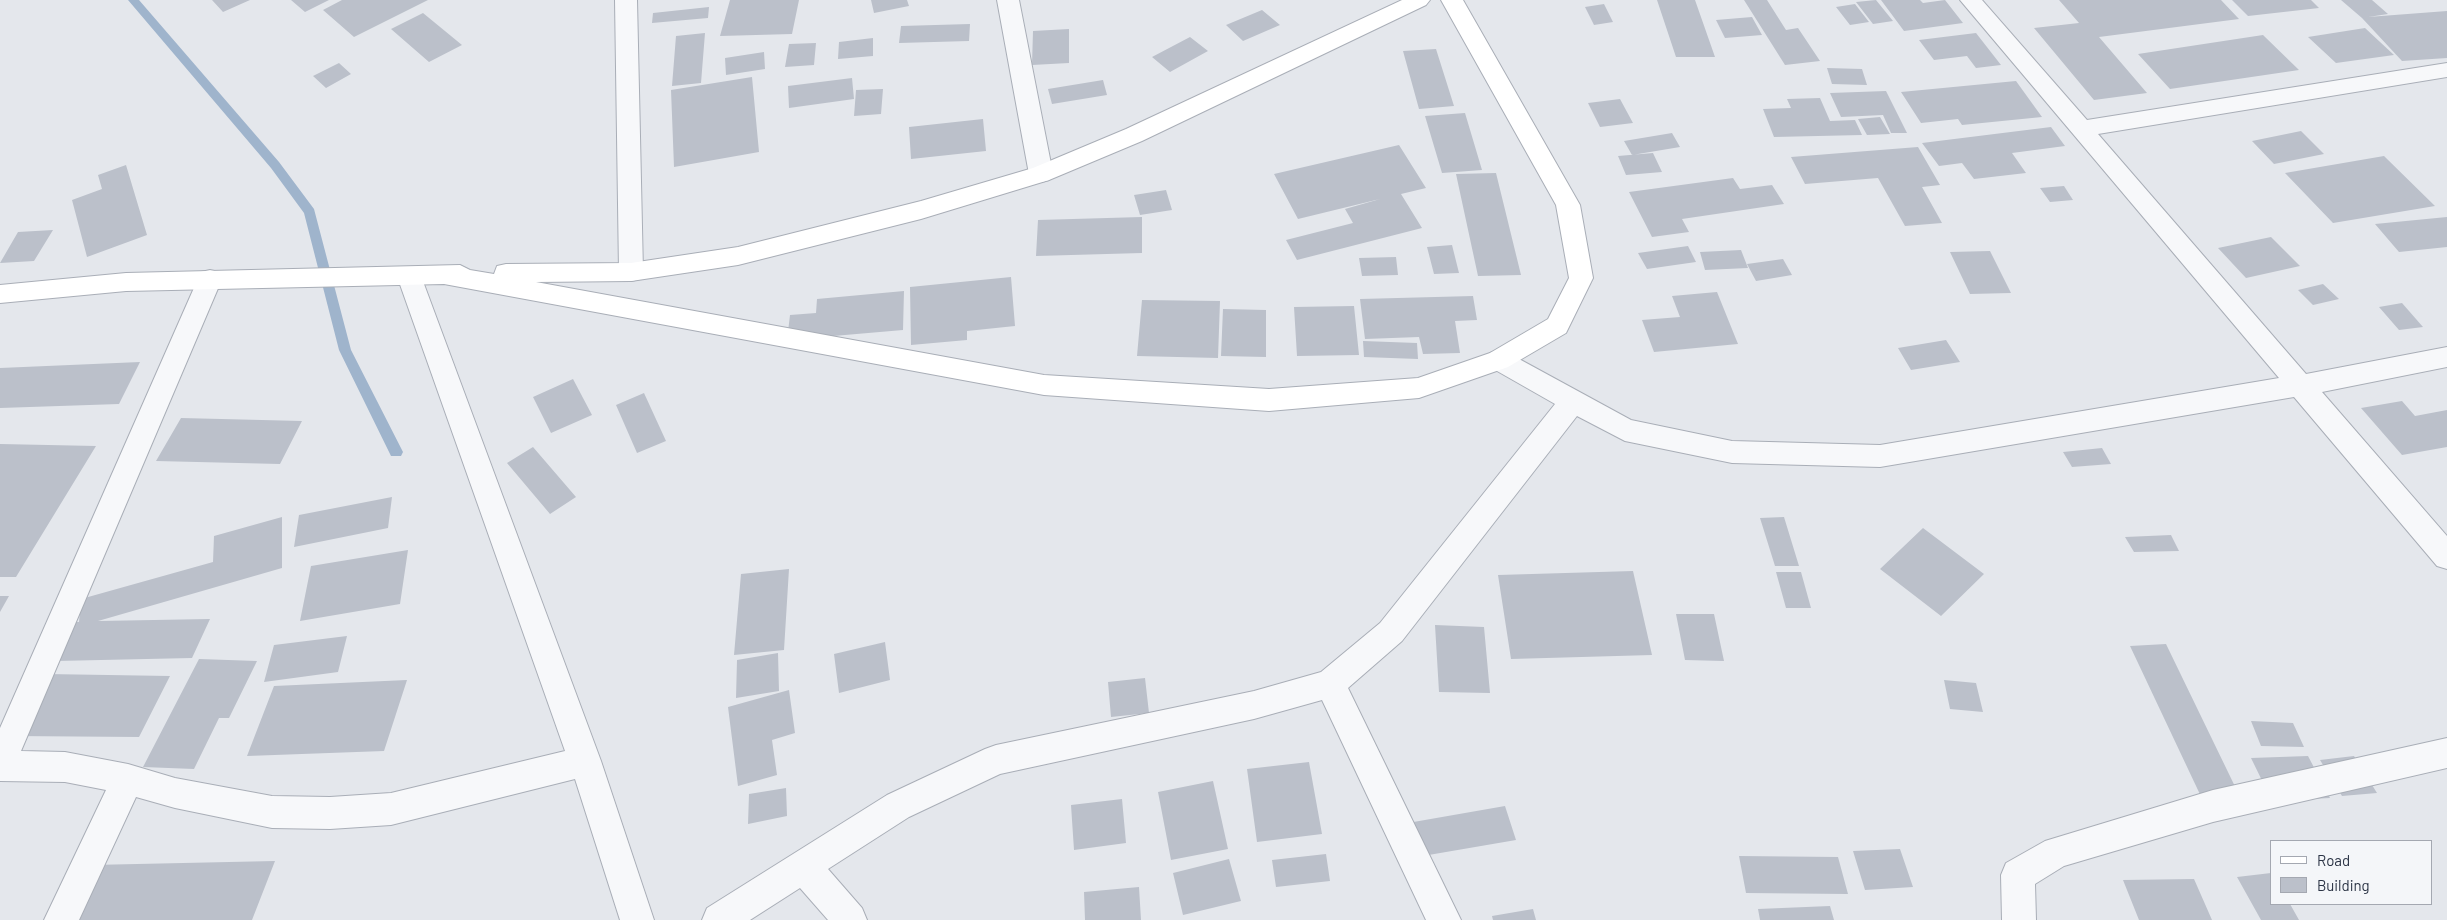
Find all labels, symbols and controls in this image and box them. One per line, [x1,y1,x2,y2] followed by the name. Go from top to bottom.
[2270,840,2432,905] legend
[2317,851,2350,869] text: Road
[2317,876,2370,894] text: Building

